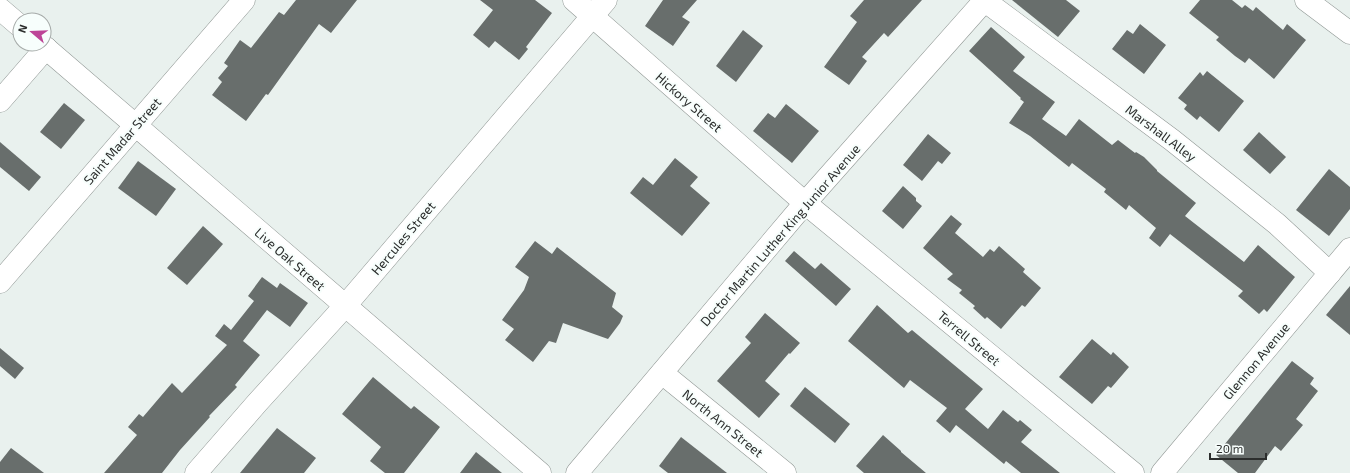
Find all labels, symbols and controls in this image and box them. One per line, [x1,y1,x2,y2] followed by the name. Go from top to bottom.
[12,12,52,52] north arrow
[15,23,30,34] text: N
[652,69,726,135] street label: Hickory Street
[80,94,164,188] street label: Saint Madar Street
[1122,101,1200,165] street label: Marshall Alley
[697,141,863,329] street label: Doctor Martin Luther King Junior Avenue
[368,198,438,278] street label: Hercules Street
[252,224,328,294] street label: Live Oak Street
[934,307,1004,369] street label: Terrell Street
[1219,319,1293,403] street label: Glennon Avenue
[679,386,767,460] street label: North Ann Street
[1210,435,1266,461] scale bar
[1216,441,1243,455] text: 20 m

